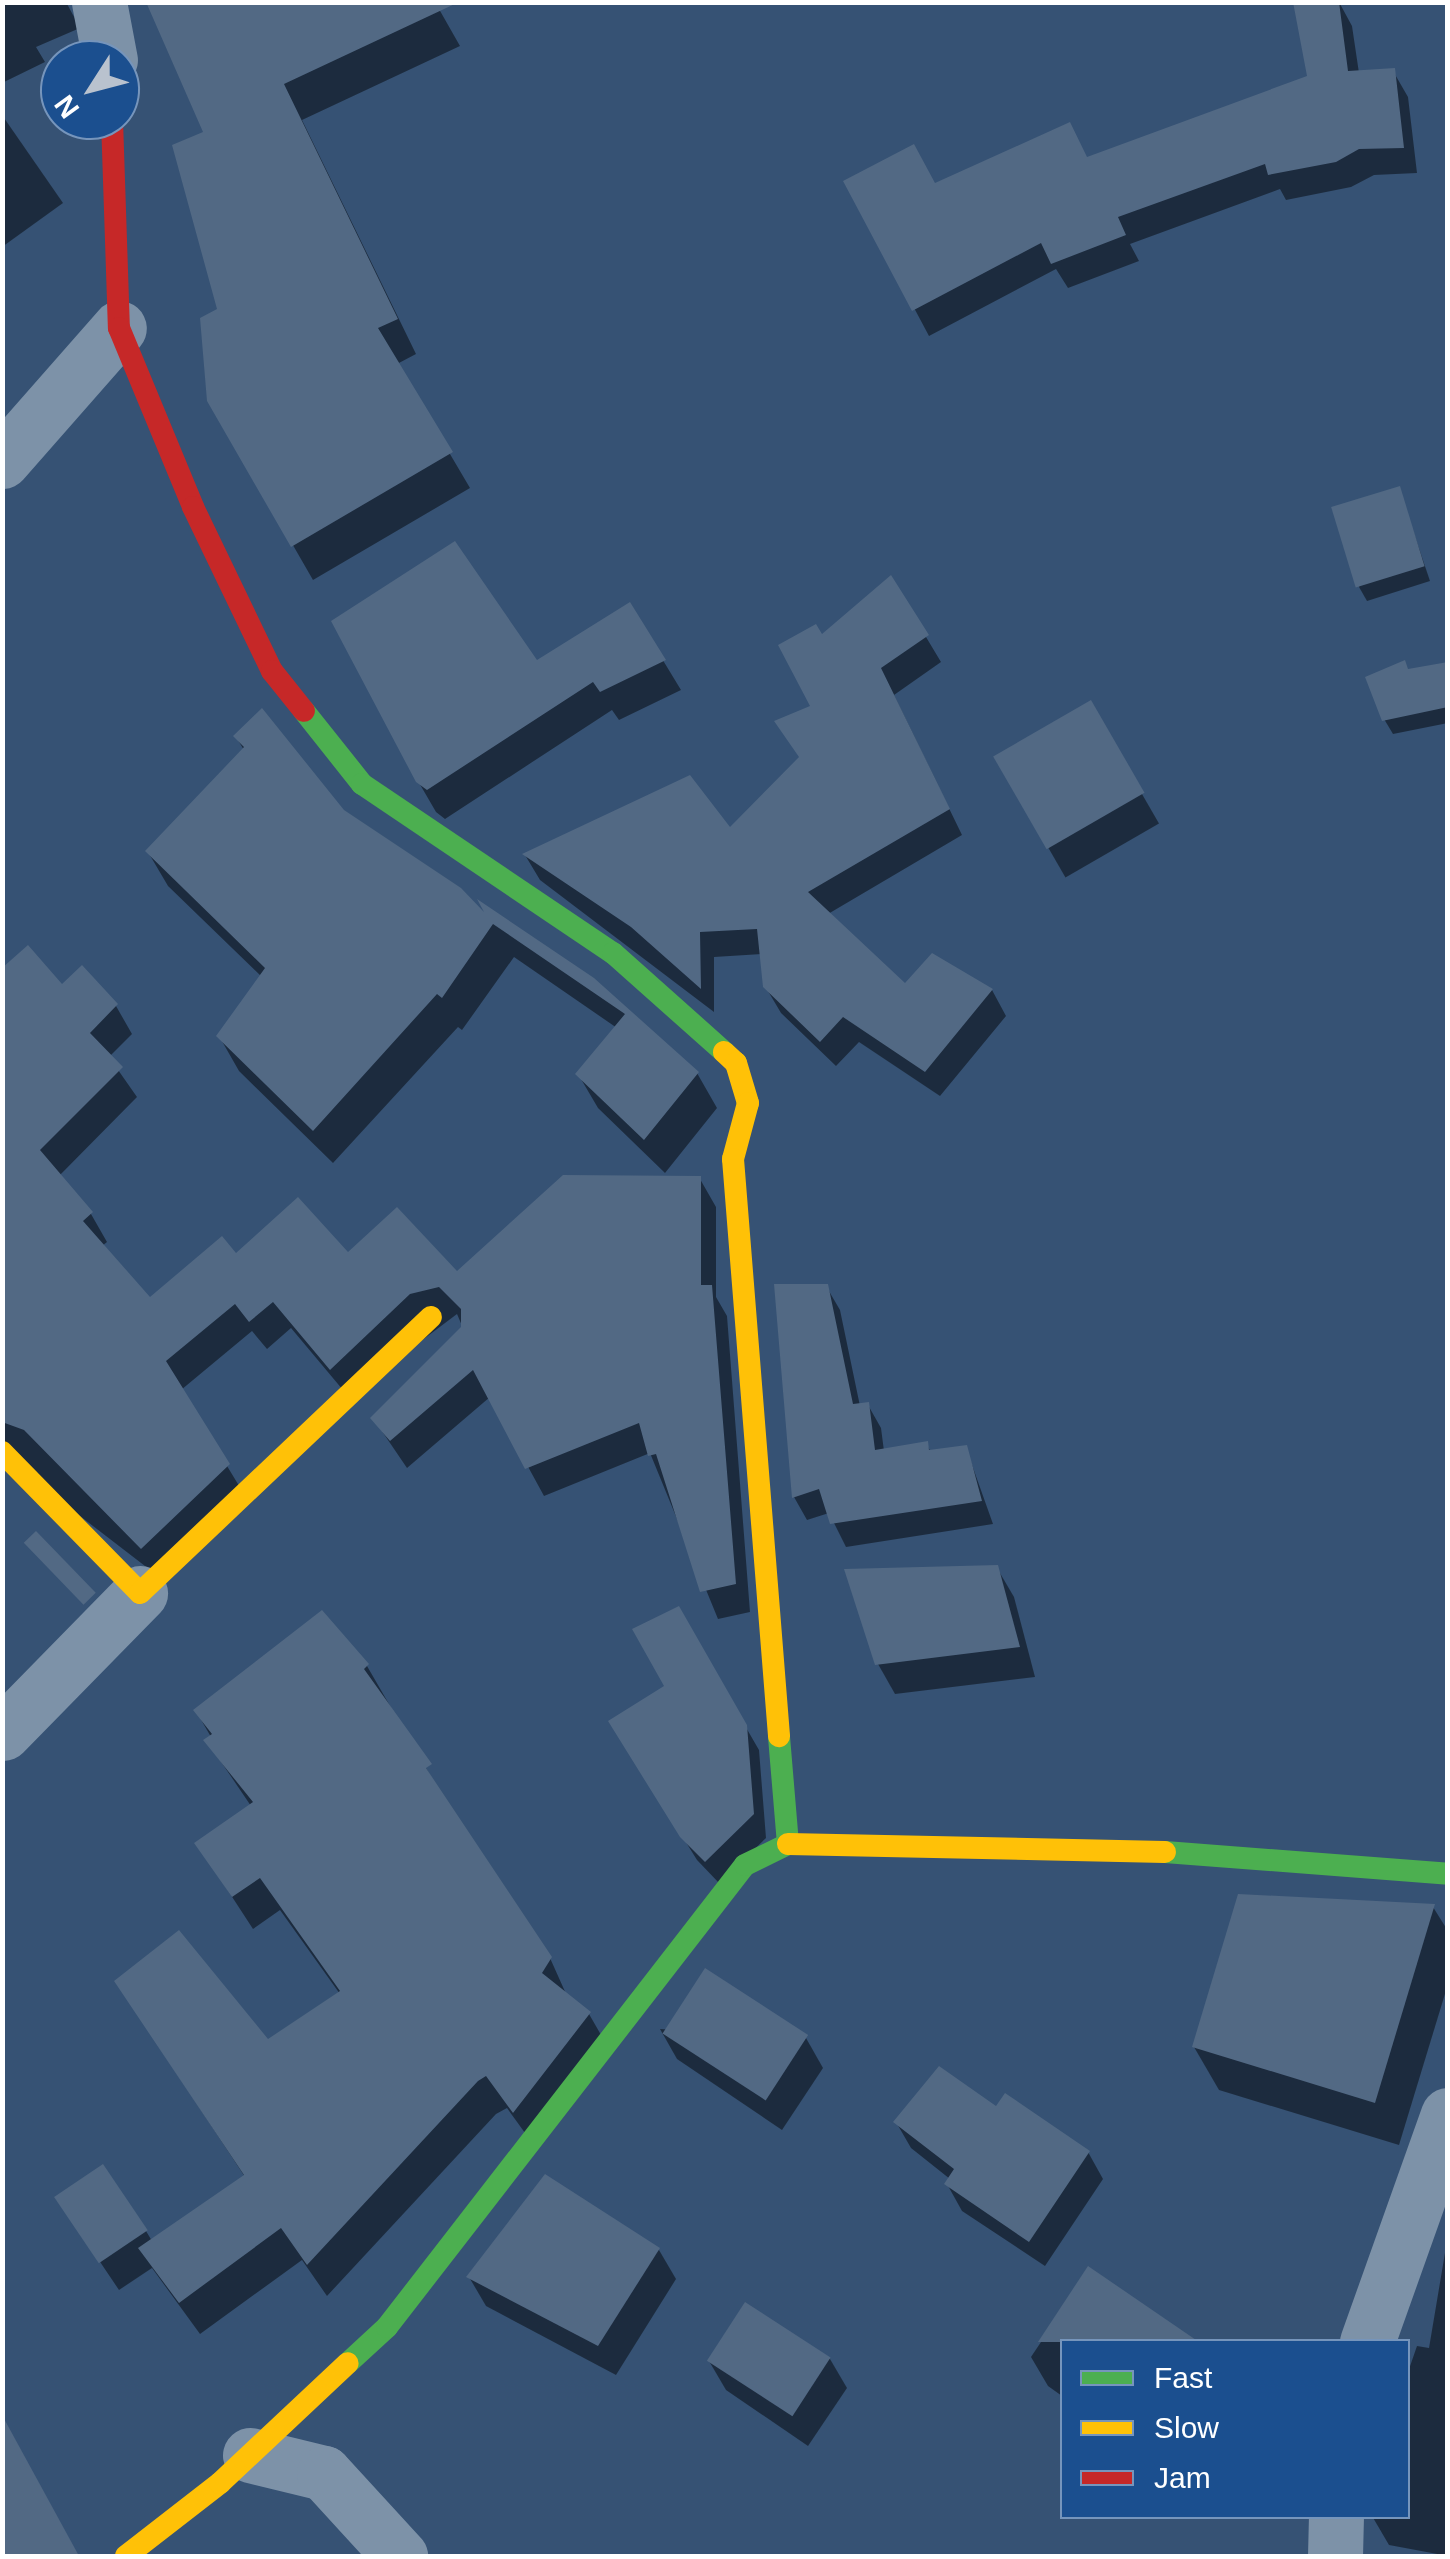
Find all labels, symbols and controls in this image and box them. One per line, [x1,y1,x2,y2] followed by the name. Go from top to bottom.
[40,40,140,140] north arrow
[48,89,85,124] text: N
[1060,2339,1410,2519] legend
[1154,2361,1212,2394] text: Fast
[1154,2411,1219,2444] text: Slow
[1154,2461,1211,2494] text: Jam

